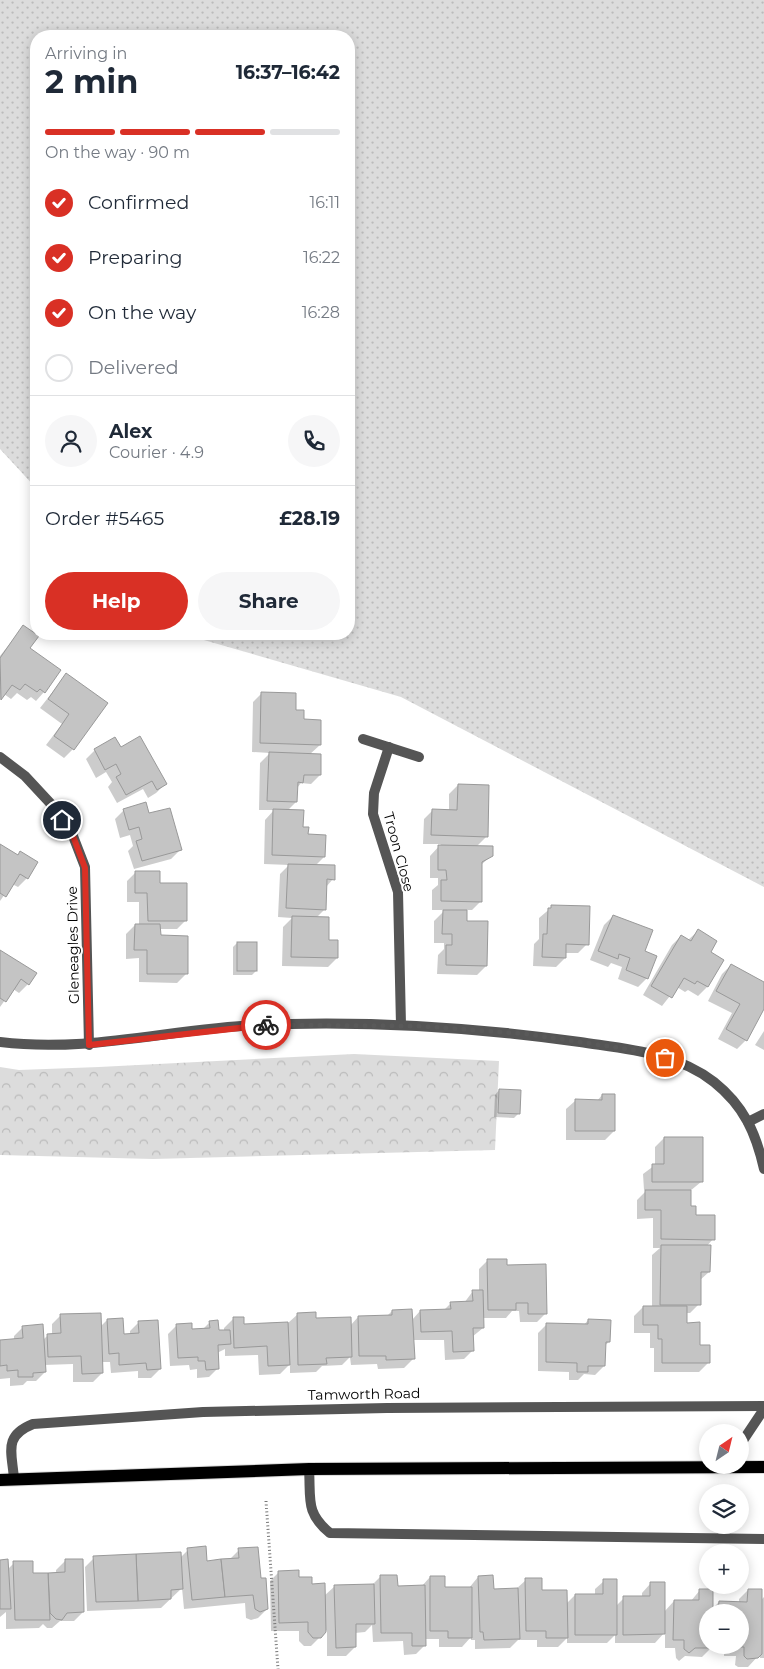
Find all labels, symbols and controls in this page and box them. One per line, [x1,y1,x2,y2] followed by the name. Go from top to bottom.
[45,44,127,63] text: Arriving in
[236,61,340,84] text: 16:37–16:42
[45,62,138,101] text: 2 min
[45,143,190,162] text: On the way · 90 m
[45,189,73,217] icon: check
[88,191,189,214] text: Confirmed
[310,193,340,212] text: 16:11
[45,244,73,272] icon: check
[88,246,183,269] text: Preparing
[303,248,340,267] text: 16:22
[45,299,73,327] icon: check
[88,301,196,324] text: On the way
[302,303,340,322] text: 16:28
[88,356,179,379] text: Delivered
[45,415,97,467] button: person
[288,415,340,467] button: phone
[109,420,152,443] text: Alex
[109,443,204,462] text: Courier · 4.9
[45,507,164,530] text: Order #5465
[279,507,340,530] text: £28.19
[45,572,188,630] button: Help
[198,572,340,630] button: Share
[41,799,83,841] pin
[48,806,76,834] icon: home
[380,810,418,894] street label: Troon Close
[63,886,83,1004] street label: Gleneagles Drive
[241,1000,291,1050] courier
[252,1011,280,1039] icon: bike
[644,1037,686,1079] pin
[651,1044,679,1072] icon: bag
[307,1384,421,1404] street label: Tamworth Road
[699,1424,749,1474] north arrow
[699,1424,749,1654] map controls
[699,1484,749,1534] button: layers
[699,1544,749,1594] button: +
[699,1604,749,1654] button: −

